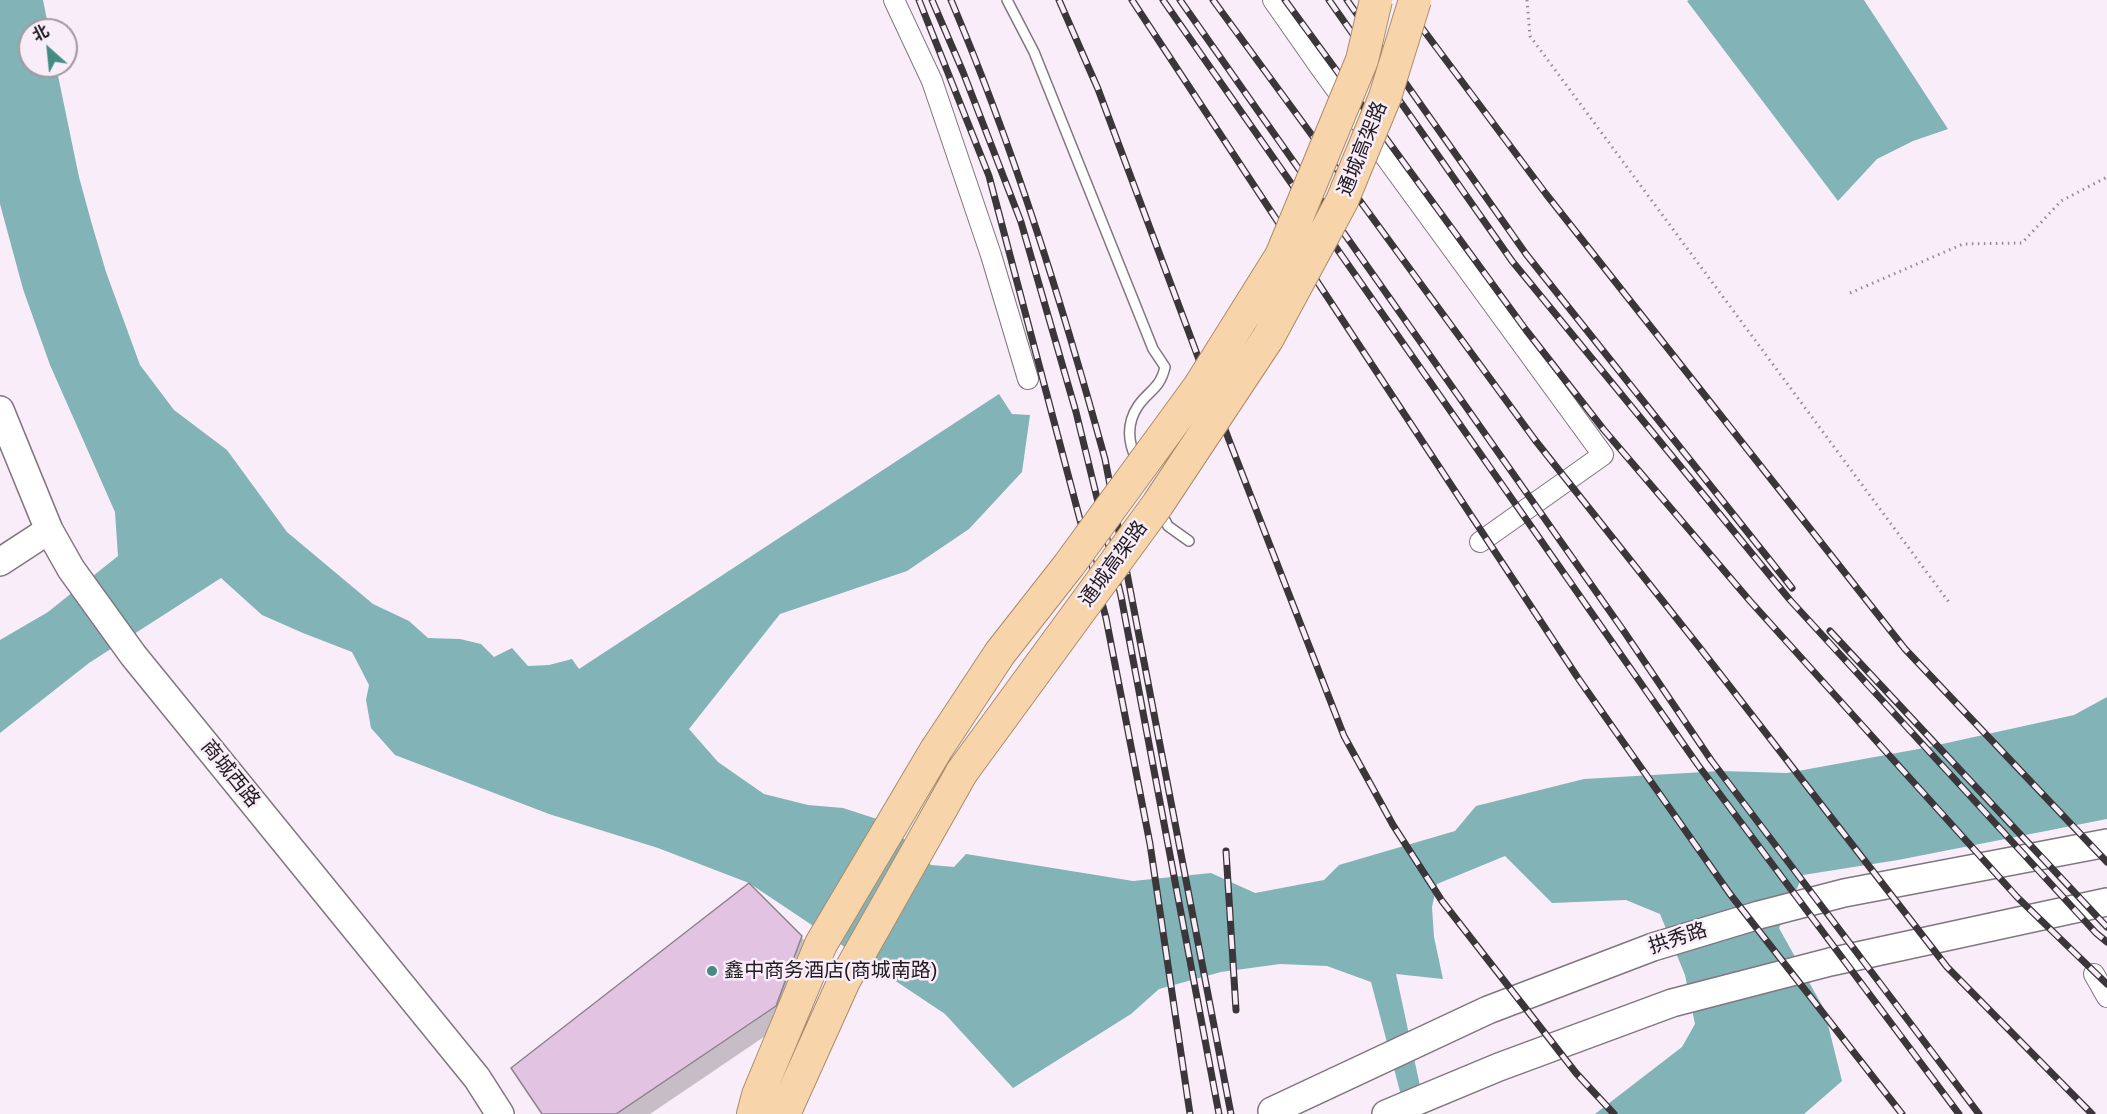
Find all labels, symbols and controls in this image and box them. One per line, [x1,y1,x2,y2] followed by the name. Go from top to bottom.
[18,18,78,78] north arrow
[30,22,51,45] text: 北
[1333,98,1393,200] street label: 通城高架路
[1075,516,1153,612] street label: 通城高架路
[196,735,264,813] street label: 商城西路
[1646,918,1710,960] street label: 拱秀路
[724,959,937,983] place label: 鑫中商务酒店(商城南路)
[705,964,719,978] marker: 鑫中商务酒店(商城南路)

